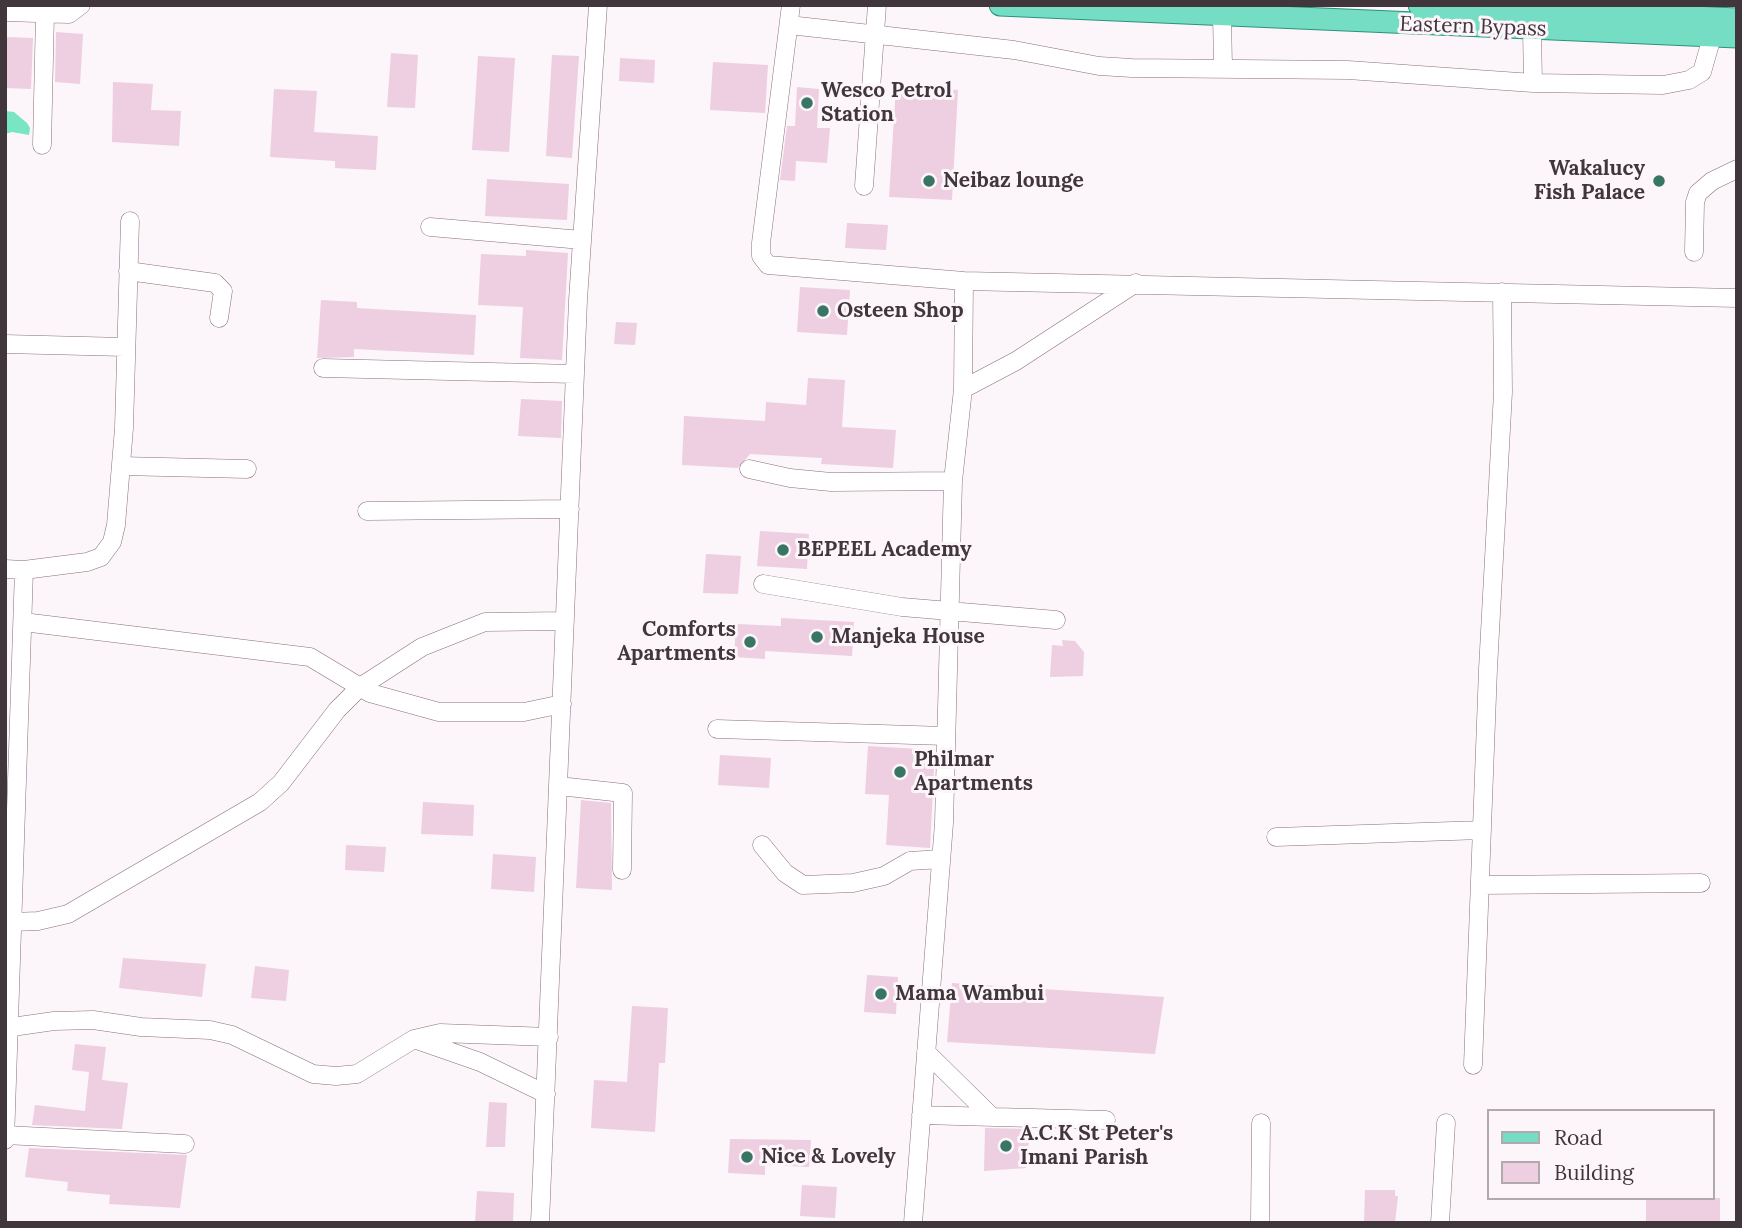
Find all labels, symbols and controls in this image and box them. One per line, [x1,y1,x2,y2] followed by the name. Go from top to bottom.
[1399,12,1547,42] street label: Eastern Bypass
[821,78,952,128] place label: Wesco Petrol Station
[799,95,815,111] marker: Wesco Petrol Station
[1534,156,1645,206] place label: Wakalucy Fish Palace
[943,168,1084,194] place label: Neibaz lounge
[921,173,937,189] marker: Neibaz lounge
[1651,173,1667,189] marker: Wakalucy Fish Palace
[837,298,964,324] place label: Osteen Shop
[815,303,831,319] marker: Osteen Shop
[797,537,971,563] place label: BEPEEL Academy
[775,542,791,558] marker: BEPEEL Academy
[617,617,736,667] place label: Comforts Apartments
[831,624,985,650] place label: Manjeka House
[809,629,825,645] marker: Manjeka House
[742,634,758,650] marker: Comforts Apartments
[914,747,1033,797] place label: Philmar Apartments
[892,764,908,780] marker: Philmar Apartments
[895,981,1044,1007] place label: Mama Wambui
[873,986,889,1002] marker: Mama Wambui
[1486,1109,1714,1200] legend
[1020,1121,1173,1171] place label: A.C.K St Peter's Imani Parish
[1554,1124,1603,1151] text: Road
[998,1138,1014,1154] marker: A.C.K St Peter's Imani Parish
[761,1144,896,1170] place label: Nice & Lovely
[739,1149,755,1165] marker: Nice & Lovely
[1554,1159,1634,1186] text: Building

